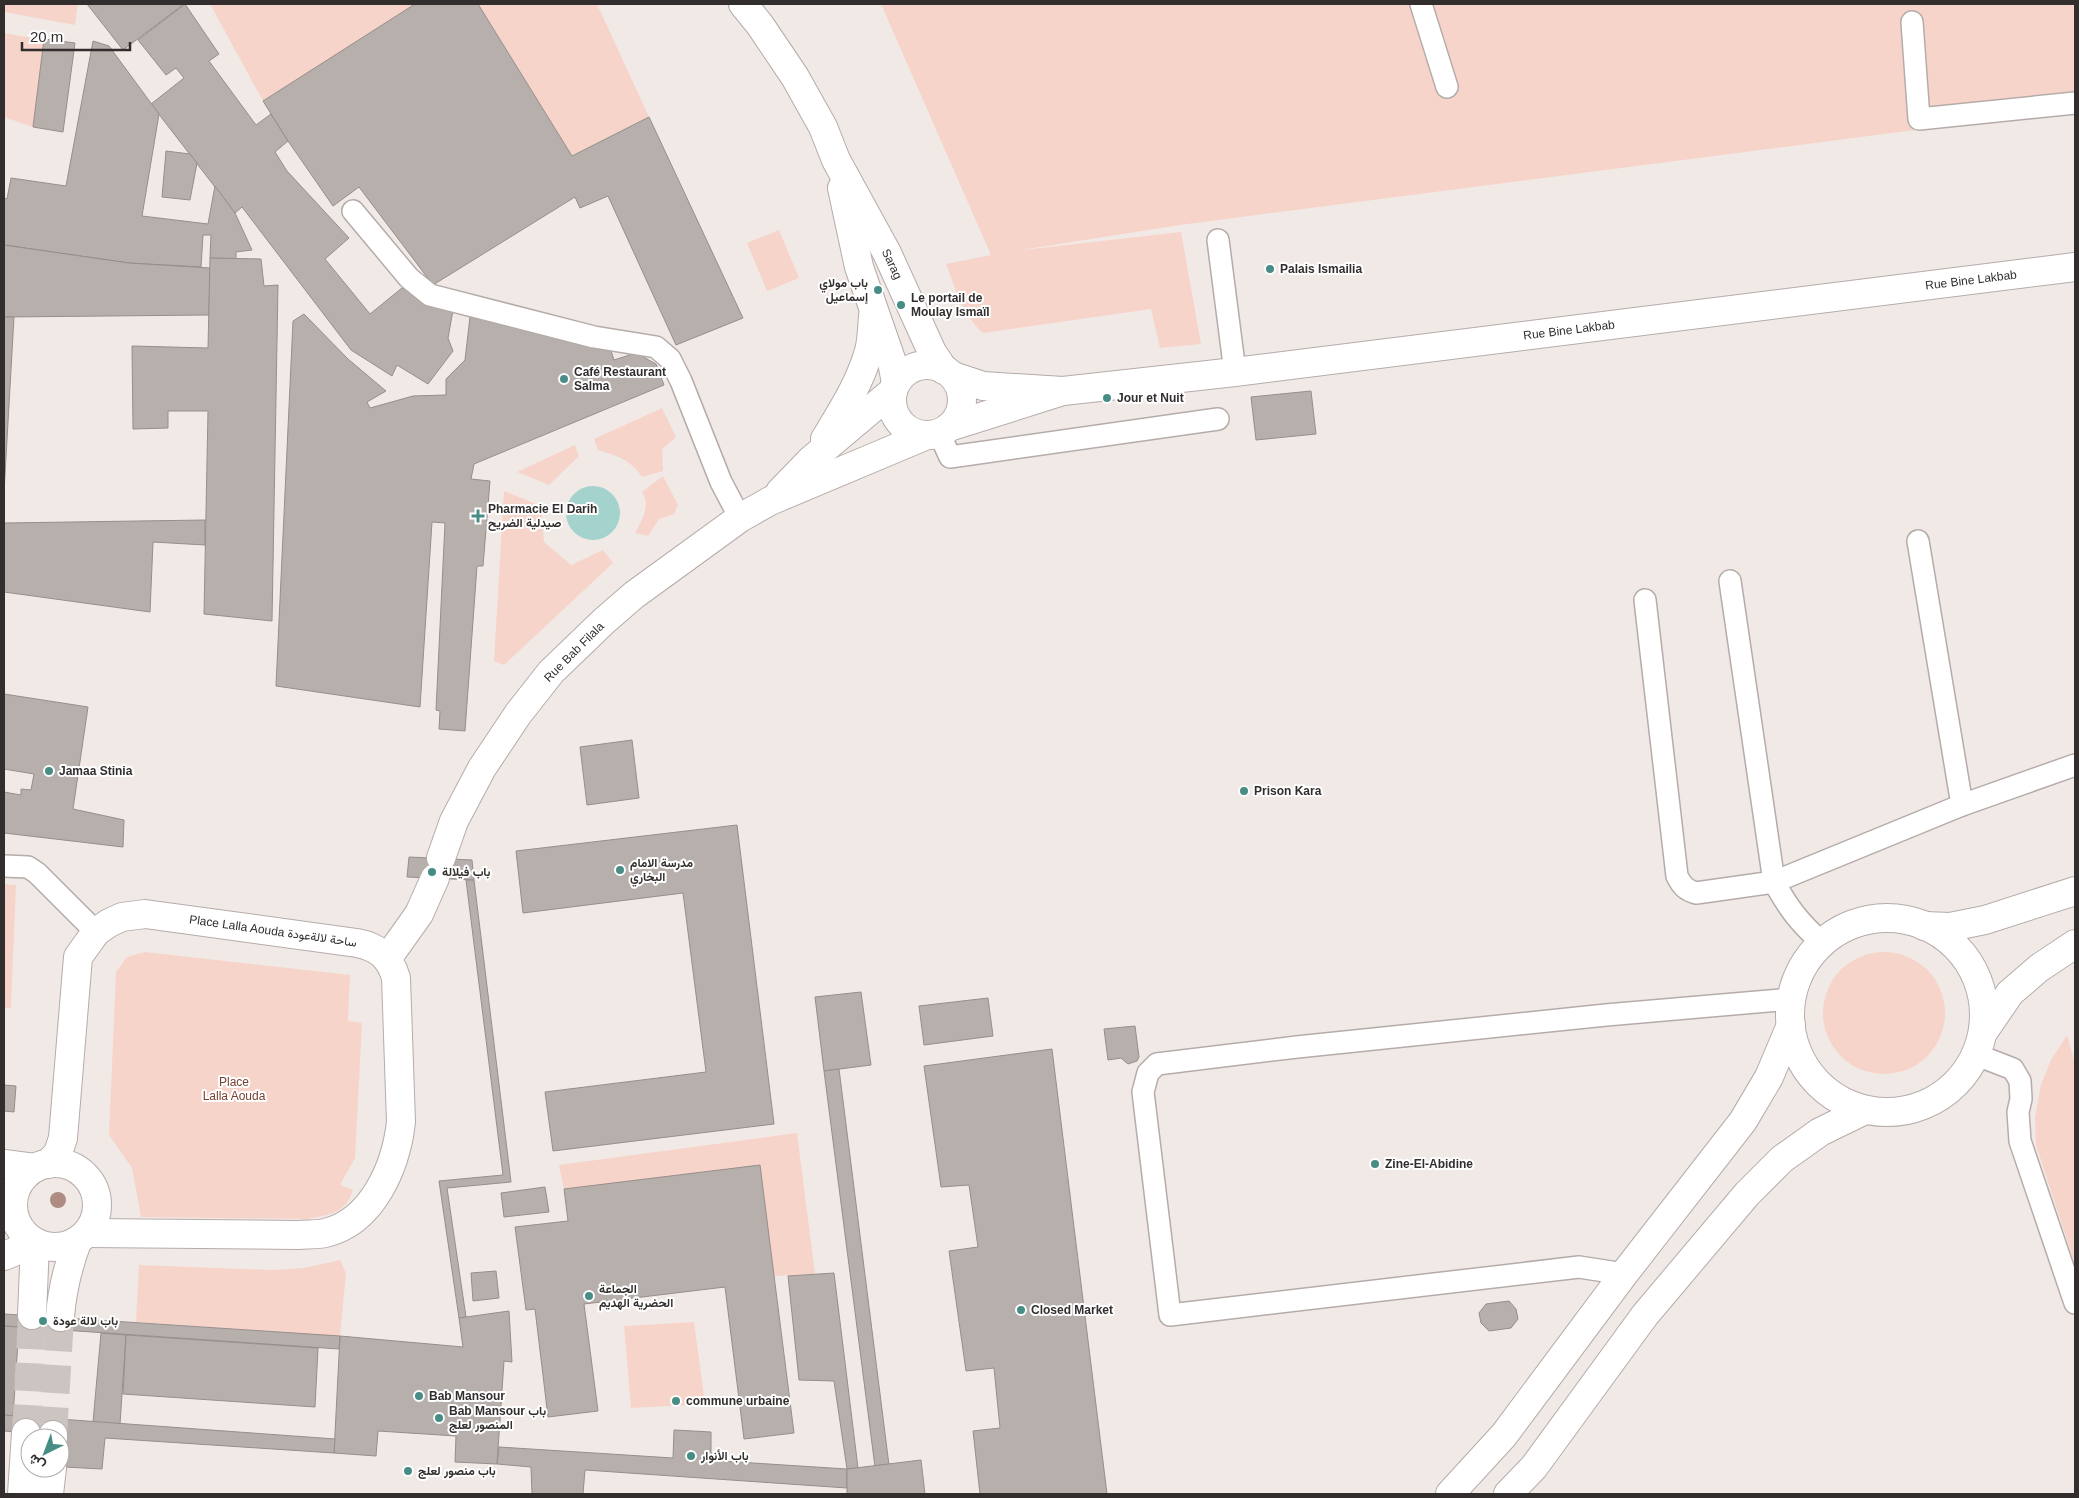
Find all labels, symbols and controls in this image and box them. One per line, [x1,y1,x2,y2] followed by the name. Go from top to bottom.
[22,20,130,52] scale bar
[30,28,63,45] text: 20 m
[879,247,905,281] street label: Sarag
[1280,262,1362,276] place label: Palais Ismailia
[1264,263,1276,275] marker: Palais Ismailia
[1924,267,2018,293] street label: Rue Bine Lakbab
[819,276,868,305] place label: باب مولاي إسماعيل
[872,284,884,296] marker: باب مولاي إسماعيل
[911,291,990,319] place label: Le portail de Moulay Ismaïl
[895,299,907,311] marker: Le portail de Moulay Ismaïl
[1522,317,1616,343] street label: Rue Bine Lakbab
[574,365,666,393] place label: Café Restaurant Salma
[558,373,570,385] marker: Café Restaurant Salma
[1117,391,1184,405] place label: Jour et Nuit
[1101,392,1113,404] marker: Jour et Nuit
[488,502,597,531] place label: Pharmacie El Darih صيدلية الضريح
[472,510,484,522] marker: Pharmacie El Darih صيدلية الضريح
[541,619,607,685] street label: Rue Bab Filala
[59,764,133,778] place label: Jamaa Stinia
[43,765,55,777] marker: Jamaa Stinia
[1254,784,1322,798] place label: Prison Kara
[1238,785,1250,797] marker: Prison Kara
[630,856,694,887] place label: مدرسة الامام البخاري
[614,864,626,876] marker: مدرسة الامام البخاري
[442,865,491,879] place label: باب فيلالة
[426,866,438,878] marker: باب فيلالة
[188,912,358,951] street label: Place Lalla Aouda ساحة لالةعودة
[203,1075,266,1103] park label: Place Lalla Aouda
[1385,1157,1473,1171] place label: Zine-El-Abidine
[1369,1158,1381,1170] marker: Zine-El-Abidine
[599,1282,673,1311] place label: الجماعة الحضرية الهديم
[583,1290,595,1302] marker: الجماعة الحضرية الهديم
[1031,1303,1113,1317] place label: Closed Market
[1015,1304,1027,1316] marker: Closed Market
[53,1314,118,1329] place label: باب لالة عودة
[37,1315,49,1327] marker: باب لالة عودة
[429,1389,505,1403] place label: Bab Mansour
[413,1390,425,1402] marker: Bab Mansour
[686,1394,790,1408] place label: commune urbaine
[670,1395,682,1407] marker: commune urbaine
[449,1404,546,1433] place label: Bab Mansour باب المنصور لعلج
[433,1412,445,1424] marker: Bab Mansour باب المنصور لعلج
[20,1428,70,1478] north arrow
[700,1449,749,1464] place label: باب الأنوار
[25,1450,49,1474] text: ش
[685,1450,697,1462] marker: باب الأنوار
[418,1464,496,1479] place label: باب منصور لعلج
[402,1465,414,1477] marker: باب منصور لعلج

